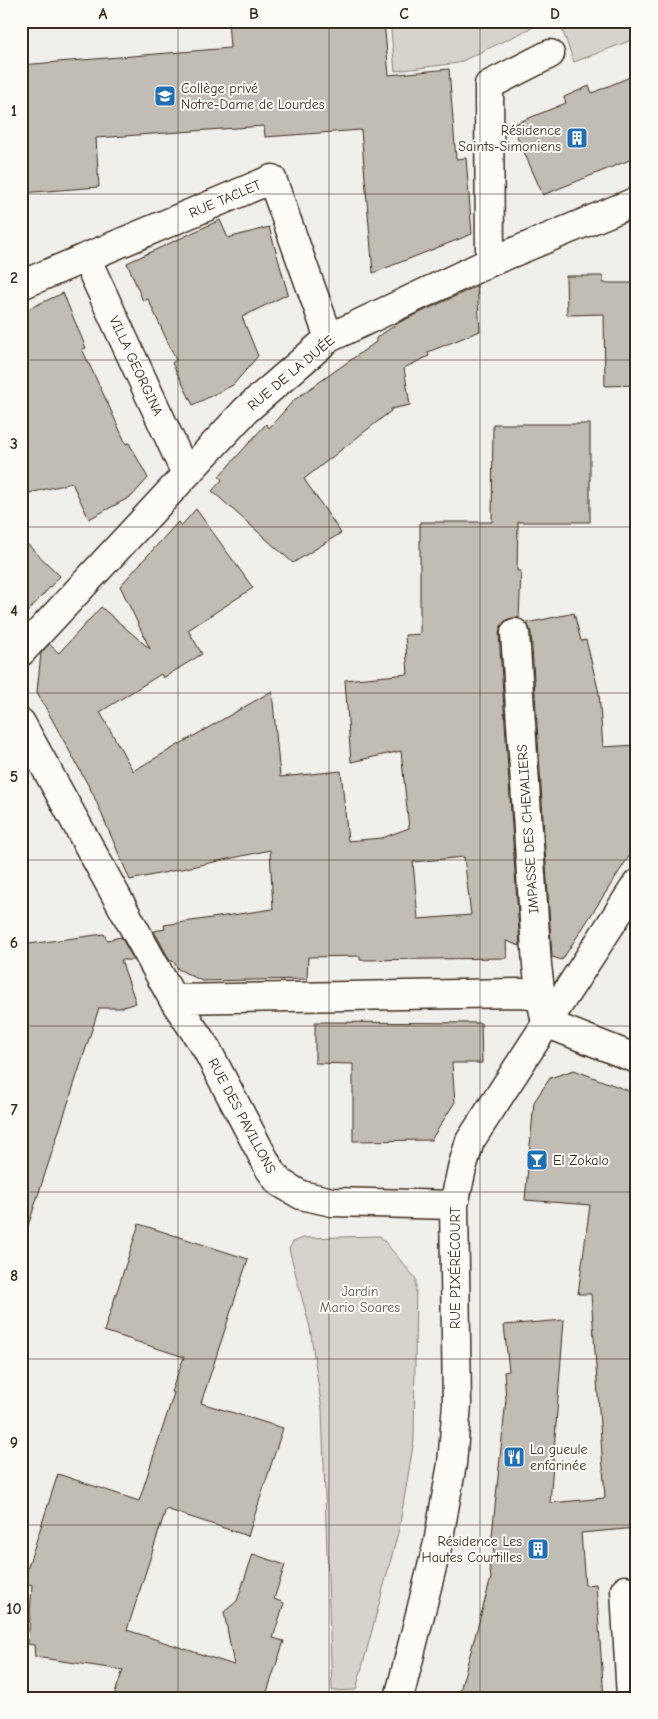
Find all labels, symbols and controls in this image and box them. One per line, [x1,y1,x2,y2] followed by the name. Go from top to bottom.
[99,5,108,23] text: A
[249,5,259,23] text: B
[399,5,409,23] text: C
[550,5,560,23] text: D
[181,80,325,113] place label: Collège privé Notre-Dame de Lourdes
[153,84,177,108] school or university icon: Collège privé Notre-Dame de Lourdes
[11,102,17,120] text: 1
[458,122,561,155] place label: Résidence Saints-Simoniens
[565,126,589,150] building icon: Résidence Saints-Simoniens
[186,176,264,222] street label: RUE TACLET
[10,269,18,287] text: 2
[105,313,167,419] street label: VILLA GEORGINA
[244,332,338,414] street label: RUE DE LA DUÉE
[10,435,18,453] text: 3
[10,602,18,620] text: 4
[514,743,542,914] street label: IMPASSE DES CHEVALIERS
[10,768,18,786] text: 5
[10,934,18,952] text: 6
[204,1055,280,1177] street label: RUE DES PAVILLONS
[10,1101,18,1119] text: 7
[525,1148,549,1172] bar icon: El Zokalo
[553,1152,609,1169] place label: El Zokalo
[447,1206,464,1329] street label: RUE PIXÉRÉCOURT
[10,1267,18,1285] text: 8
[320,1283,400,1316] park label: Jardin Mario Soares
[10,1434,18,1452] text: 9
[530,1441,587,1474] place label: La gueule enfarinée
[502,1445,526,1469] restaurant icon: La gueule enfarinée
[422,1533,522,1566] place label: Résidence Les Hautes Courtilles
[526,1537,550,1561] building icon: Résidence Les Hautes Courtilles
[6,1600,22,1618] text: 10

